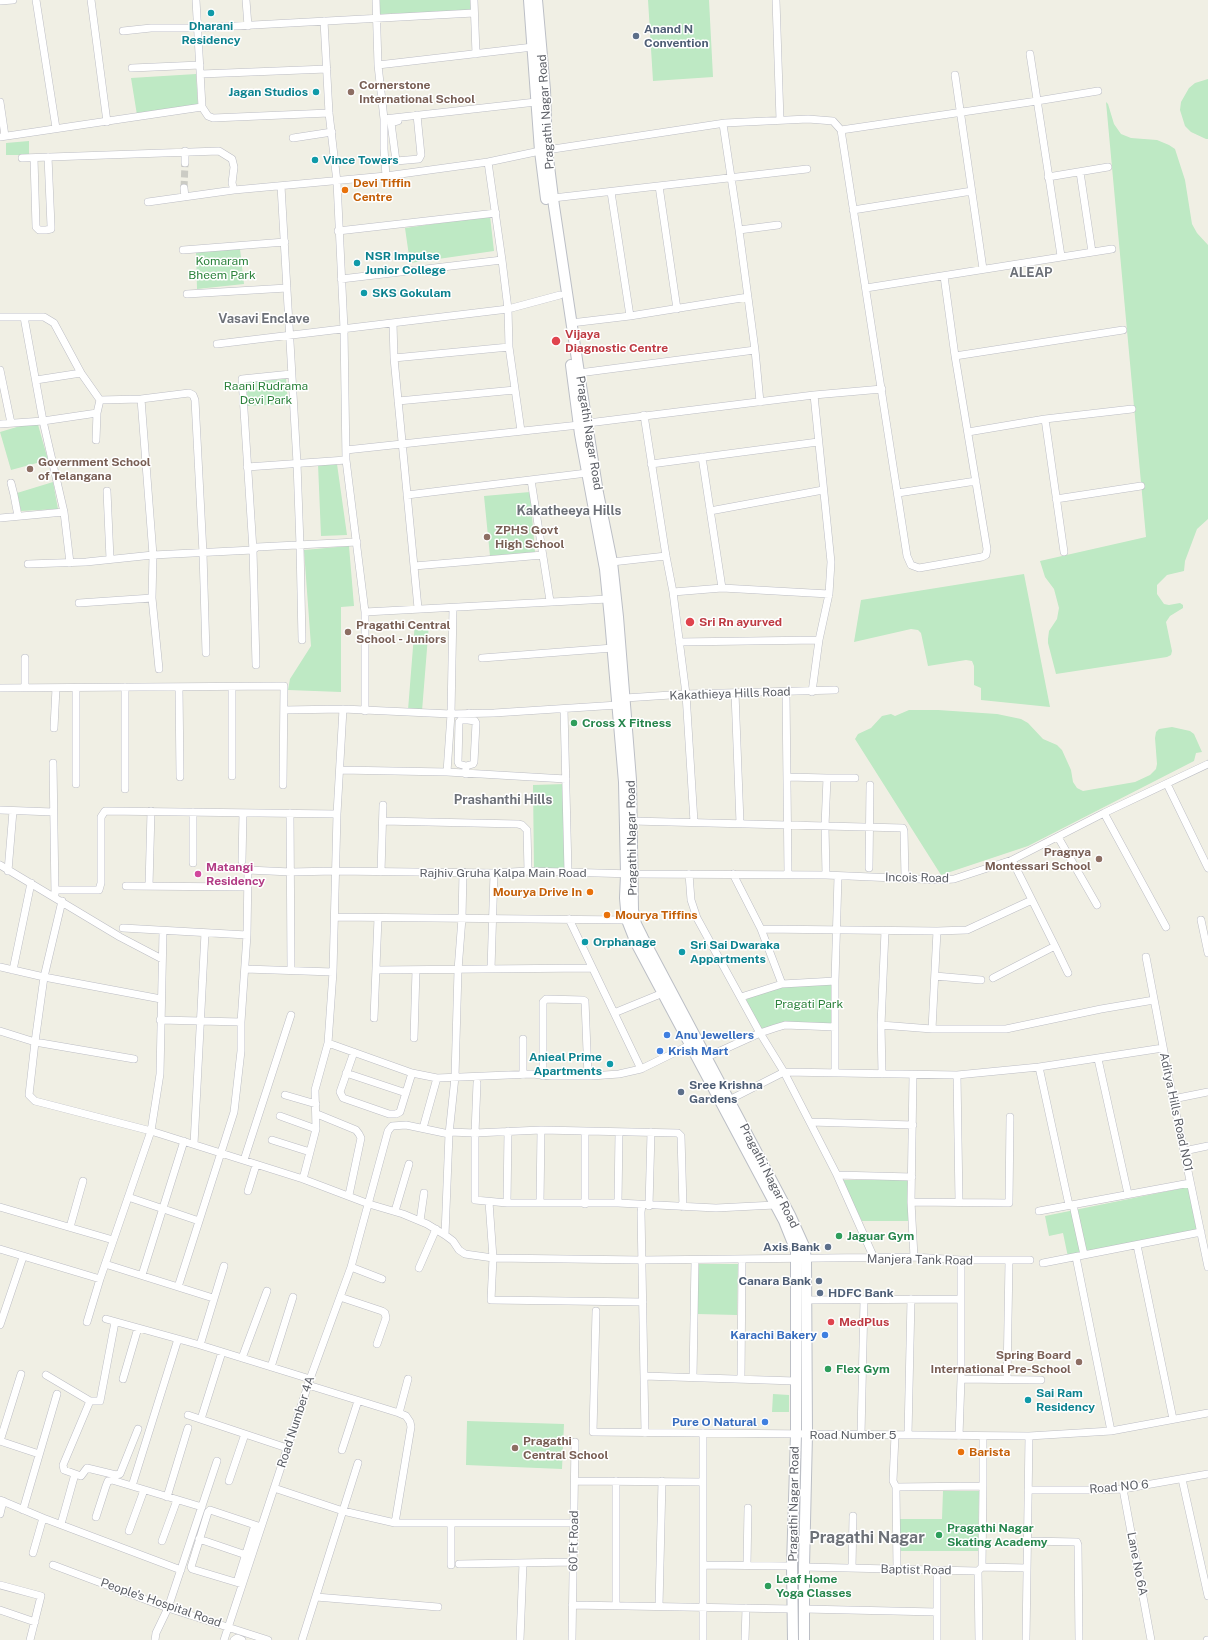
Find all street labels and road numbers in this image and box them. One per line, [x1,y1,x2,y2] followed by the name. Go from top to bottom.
[535,54,557,170] street label: Pragathi Nagar Road
[573,375,605,491] street label: Pragathi Nagar Road
[669,685,791,703] street label: Kakathieya Hills Road
[624,780,640,896] street label: Pragathi Nagar Road
[419,866,587,880] street label: Rajhiv Gruha Kalpa Main Road
[885,870,949,886] street label: Incois Road
[1156,1051,1196,1173] street label: Aditya Hills Road NO1
[736,1121,802,1231] street label: Pragathi Nagar Road
[867,1252,973,1268] street label: Manjera Tank Road
[274,1374,318,1470] street label: Road Number 4A
[809,1428,897,1442] street label: Road Number 5
[786,1446,802,1562] street label: Pragathi Nagar Road
[1089,1477,1149,1497] street label: Road NO 6
[566,1510,582,1572] street label: 60 Ft Road
[1124,1531,1150,1597] street label: Lane No 6A
[880,1562,952,1578] street label: Baptist Road
[99,1576,223,1630] street label: People's Hospital Road

